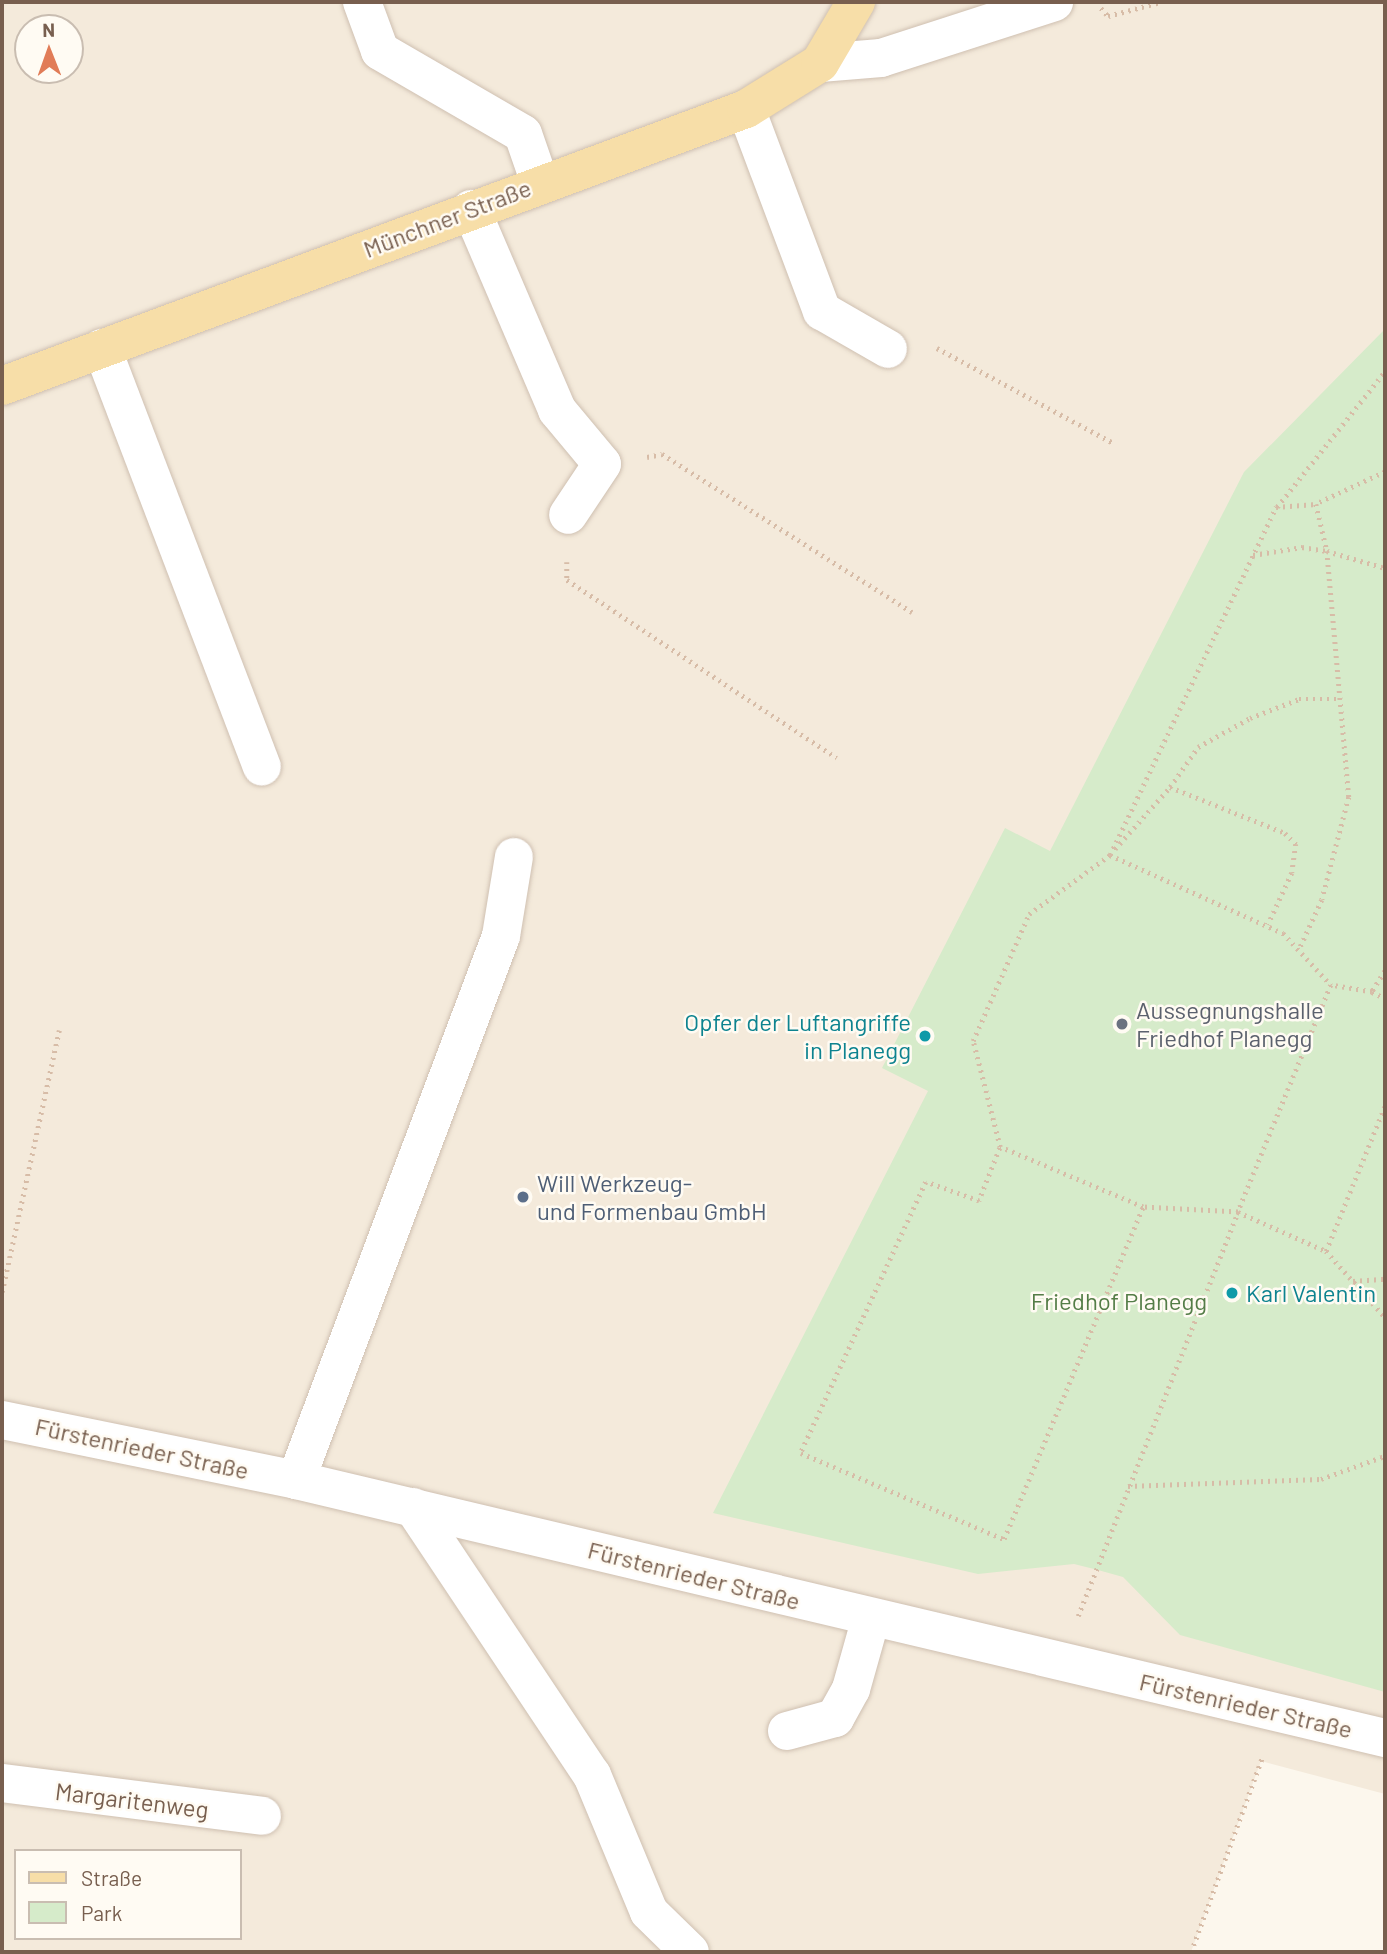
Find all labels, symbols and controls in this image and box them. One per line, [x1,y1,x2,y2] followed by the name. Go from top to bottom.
[14,14,84,84] north arrow
[42,18,55,41] text: N
[359,173,535,263] street label: Münchner Straße
[1136,996,1324,1052] place label: Aussegnungshalle Friedhof Planegg
[684,1008,911,1064] place label: Opfer der Luftangriffe in Planegg
[1114,1016,1130,1032] marker: Aussegnungshalle Friedhof Planegg
[917,1028,933,1044] marker: Opfer der Luftangriffe in Planegg
[537,1169,767,1225] place label: Will Werkzeug- und Formenbau GmbH
[515,1189,531,1205] marker: Will Werkzeug- und Formenbau GmbH
[1246,1279,1376,1307] place label: Karl Valentin
[1224,1285,1240,1301] marker: Karl Valentin
[1031,1287,1207,1315] park label: Friedhof Planegg
[33,1411,251,1485] street label: Fürstenrieder Straße
[585,1535,803,1615] street label: Fürstenrieder Straße
[1137,1667,1355,1743] street label: Fürstenrieder Straße
[54,1776,210,1824] street label: Margaritenweg
[14,1849,242,1940] legend
[81,1865,142,1890] text: Straße
[81,1900,122,1925] text: Park

